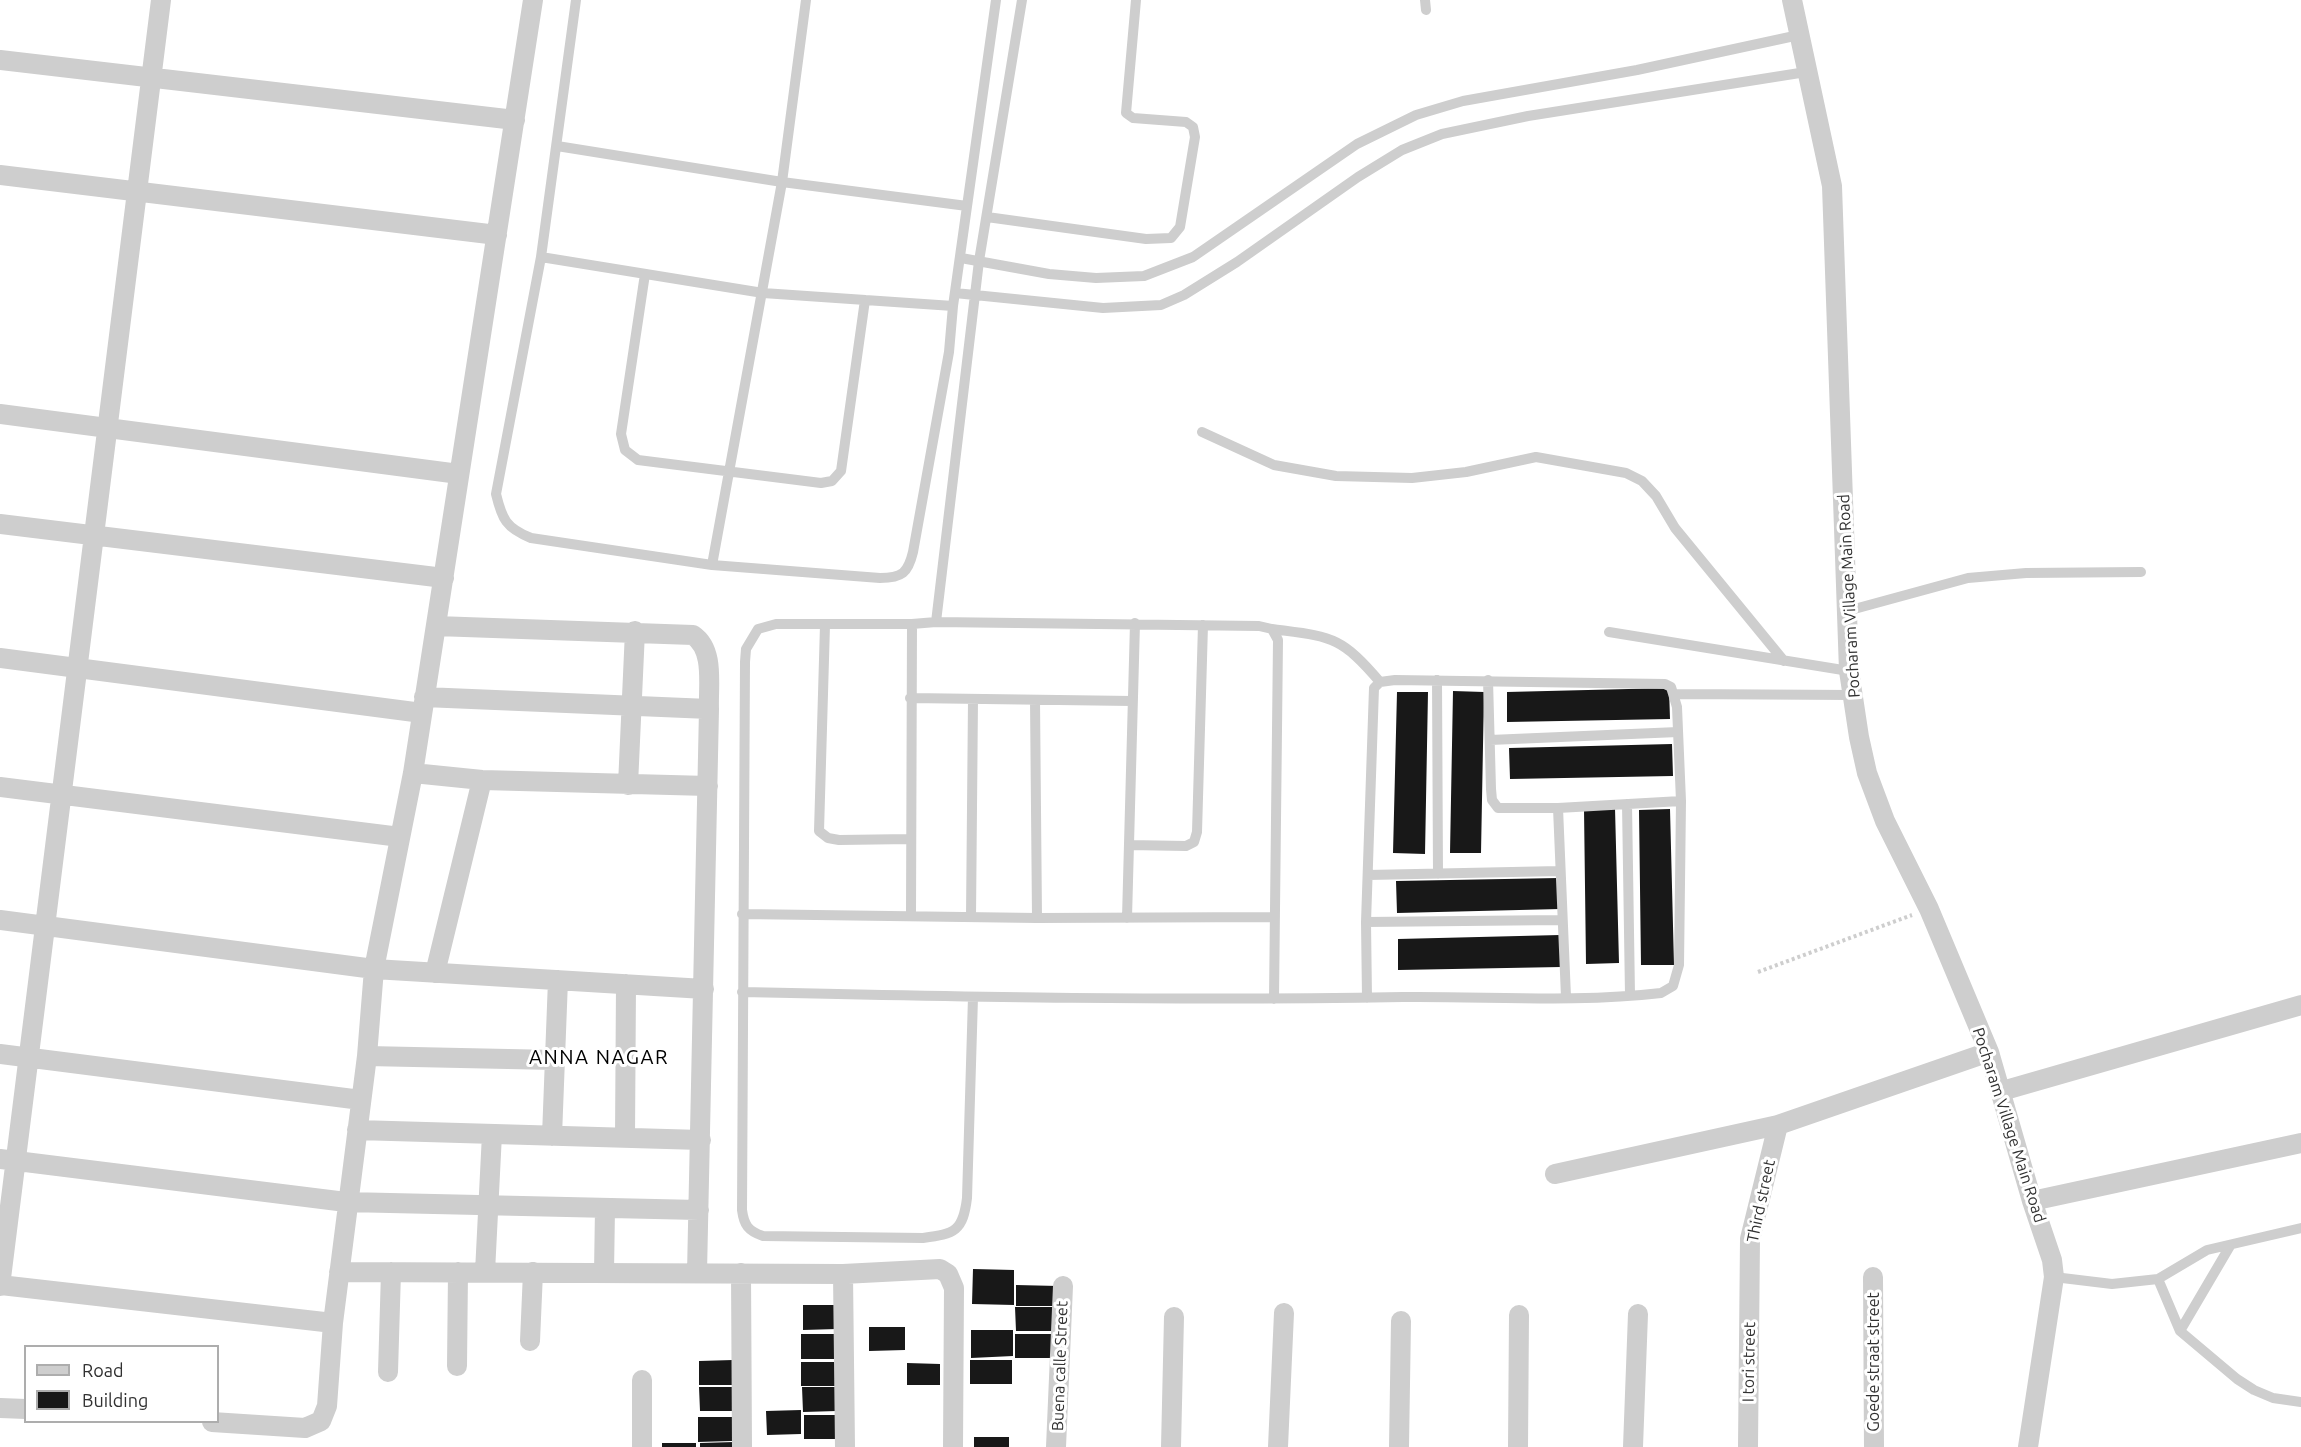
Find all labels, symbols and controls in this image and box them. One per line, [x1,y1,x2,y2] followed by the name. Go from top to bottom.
[1834,494,1864,698] street label: Pocharam Village Main Road
[1968,1025,2050,1225] street label: Pocharam Village Main Road
[529,1045,669,1069] district label: ANNA NAGAR
[1743,1158,1779,1244] street label: Third street
[1864,1292,1884,1432] street label: Goede straat street
[1048,1301,1072,1431] street label: Buena calle Street
[1739,1322,1759,1402] street label: I tori street
[24,1345,219,1423] legend
[82,1360,124,1380] text: Road
[82,1390,148,1410] text: Building

